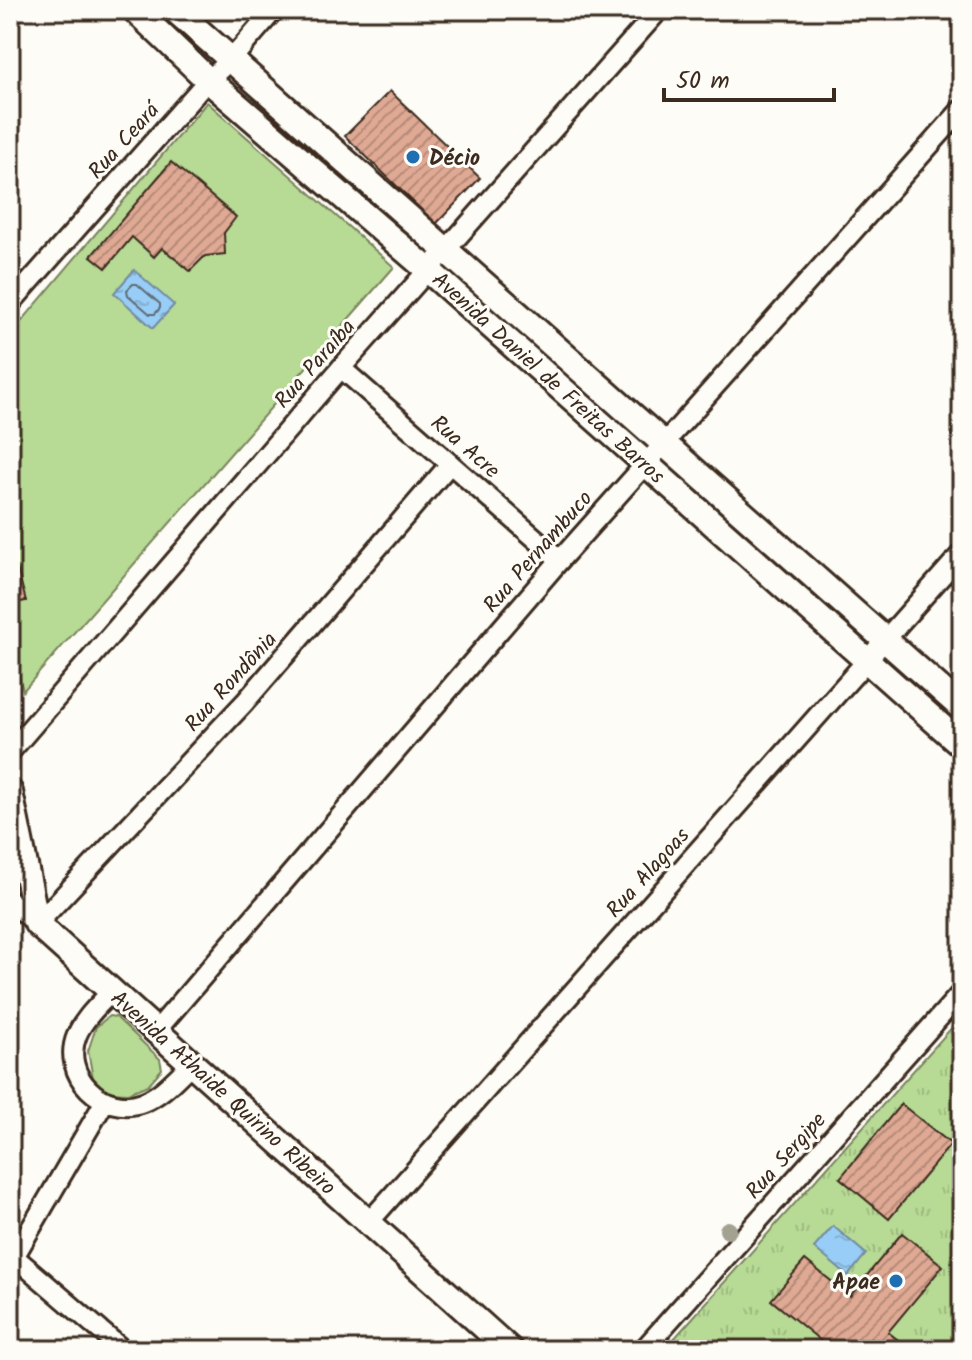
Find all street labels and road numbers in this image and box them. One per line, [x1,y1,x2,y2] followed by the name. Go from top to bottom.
[81,93,171,188] street label: Rua Ceará
[423,264,673,494] street label: Avenida Daniel de Freitas Barros
[267,312,365,417] street label: Rua Paraíba
[422,407,507,488] street label: Rua Acre
[475,483,602,622] street label: Rua Pernambuco
[177,624,287,741] street label: Rua Rondônia
[598,820,700,927] street label: Rua Alagoas
[102,983,343,1205] street label: Avenida Athaide Quirino Ribeiro
[738,1105,836,1208] street label: Rua Sergipe

